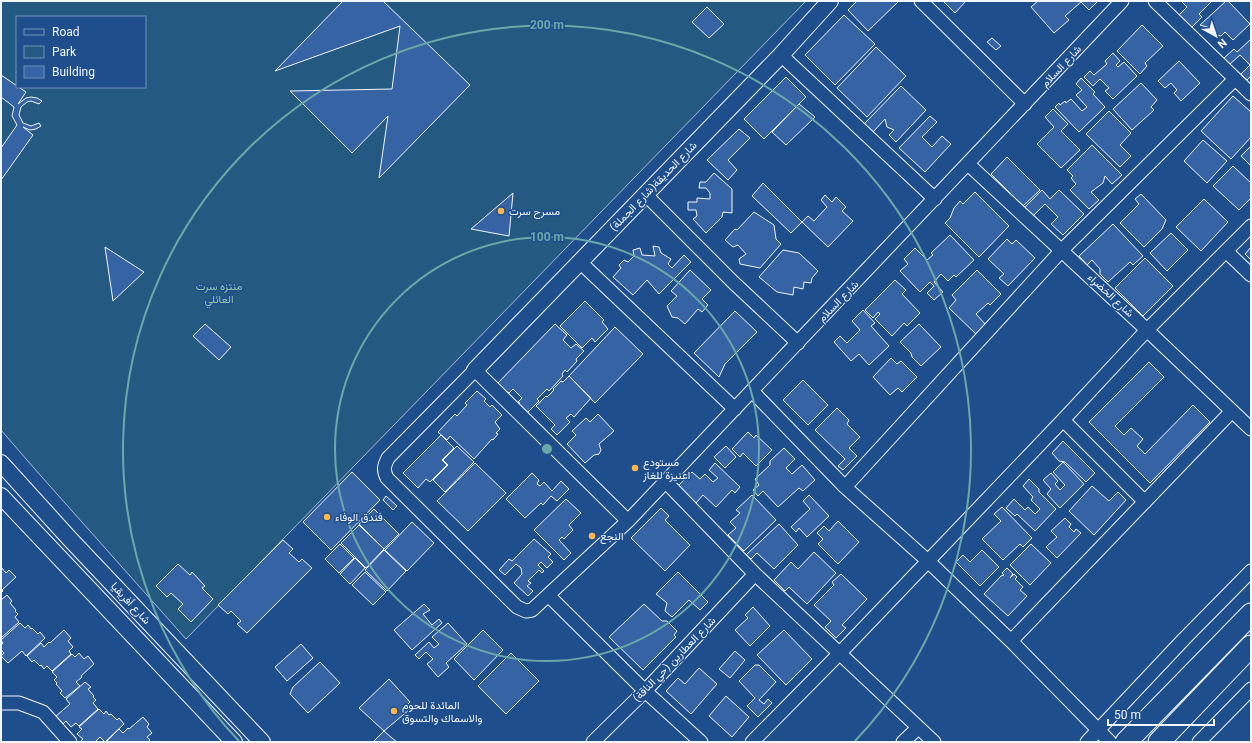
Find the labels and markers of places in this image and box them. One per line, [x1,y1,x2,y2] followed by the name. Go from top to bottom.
[509,205,560,219] place label: مسرح سرت
[496,206,506,216] marker: مسرح سرت
[540,442,554,456] centre of rings
[642,456,690,482] place label: مستودع اعنيزة للغاز
[630,463,640,473] marker: مستودع اعنيزة للغاز
[335,511,383,524] place label: فندق الوفاء
[322,512,332,522] marker: فندق الوفاء
[600,530,624,544] place label: النجع
[587,531,597,541] marker: النجع
[402,699,482,725] place label: المائدة للحوم والاسماك والتسوق
[389,706,399,716] marker: المائدة للحوم والاسماك والتسوق

